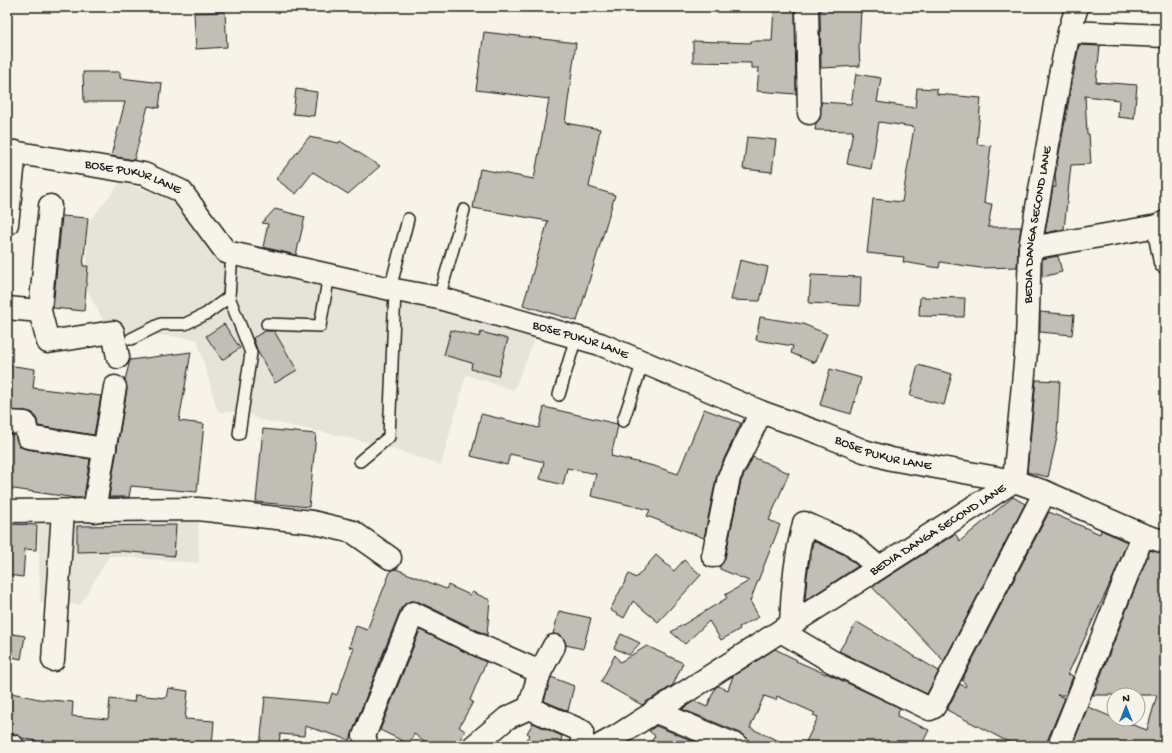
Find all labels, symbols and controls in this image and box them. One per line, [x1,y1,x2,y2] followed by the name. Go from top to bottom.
[1021,144,1055,305] street label: BEDIA DANGA SECOND LANE
[83,157,184,198] street label: BOSE PUKUR LANE
[530,317,632,363] street label: BOSE PUKUR LANE
[832,432,934,474] street label: BOSE PUKUR LANE
[866,480,1010,580] street label: BEDIA DANGA SECOND LANE
[1106,687,1146,727] north arrow
[1122,693,1130,705] text: N

